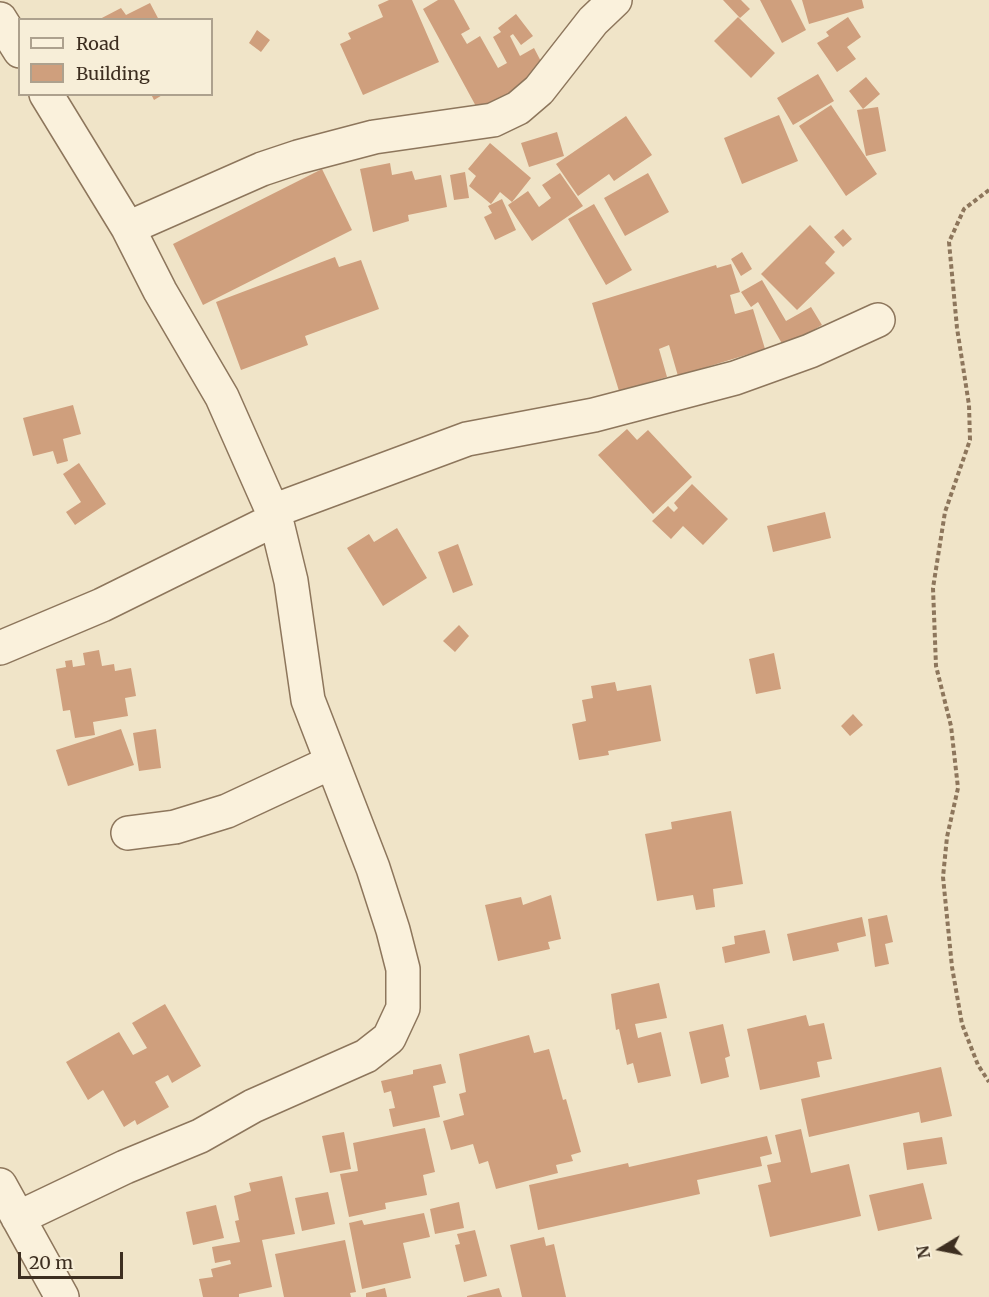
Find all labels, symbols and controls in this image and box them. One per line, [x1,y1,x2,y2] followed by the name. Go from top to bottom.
[18,18,213,96] legend
[76,32,120,55] text: Road
[76,62,150,85] text: Building
[911,1219,971,1279] north arrow
[21,1240,126,1278] scale bar
[912,1244,934,1260] text: N
[29,1251,73,1274] text: 20 m

